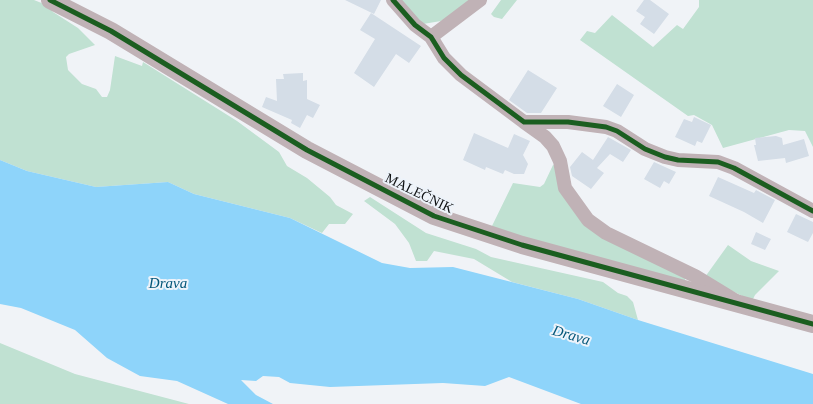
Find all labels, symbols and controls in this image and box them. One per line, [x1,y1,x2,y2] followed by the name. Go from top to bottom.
[382,170,456,218] street label: MALEČNIK
[149,275,187,293] water label: Drava
[550,322,592,350] water label: Drava

